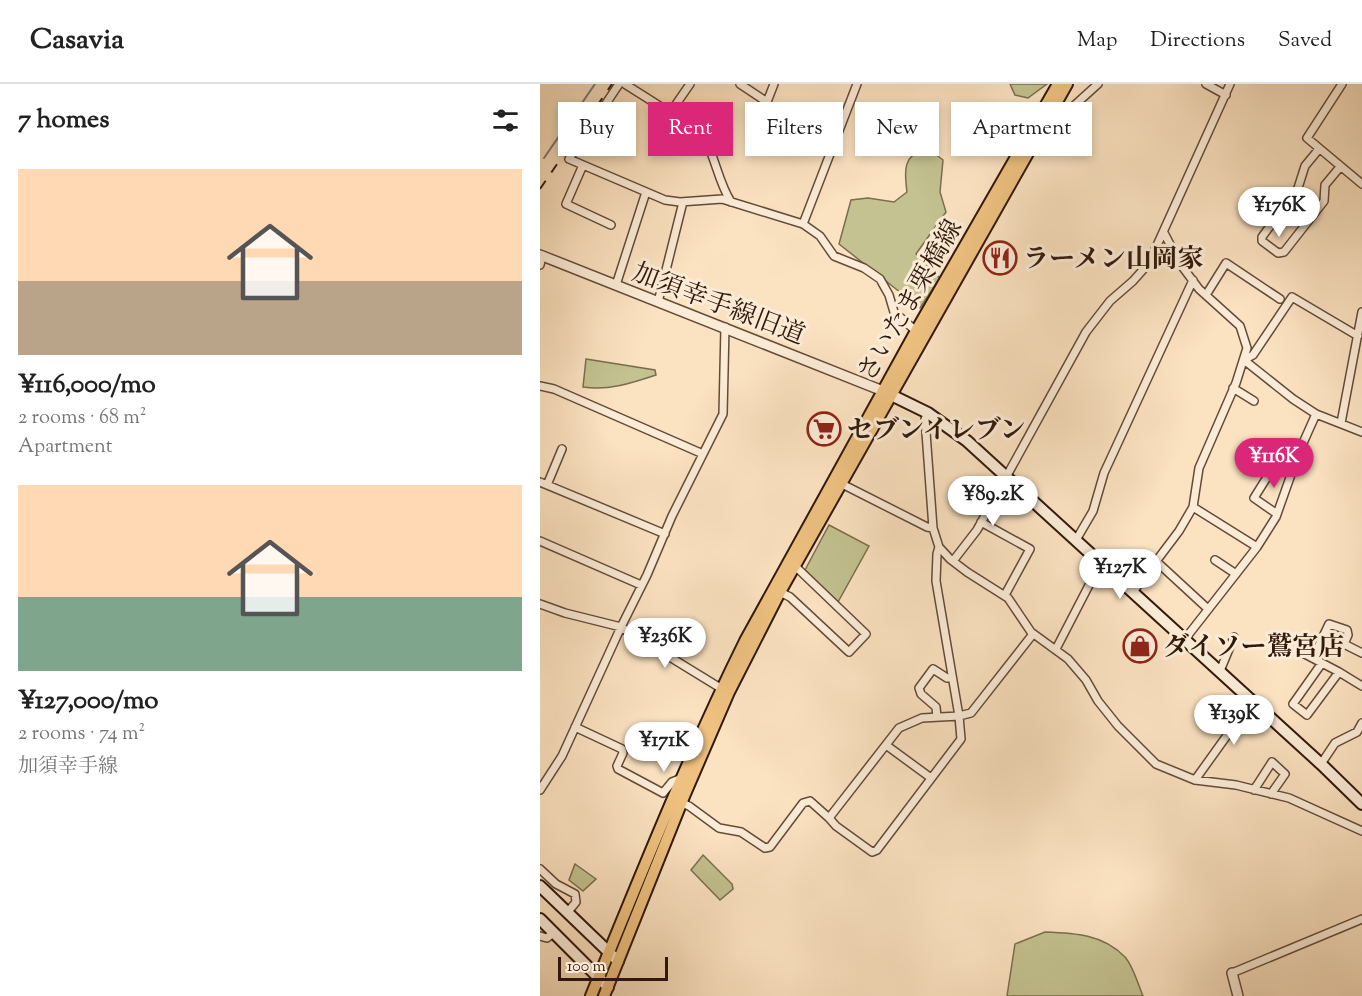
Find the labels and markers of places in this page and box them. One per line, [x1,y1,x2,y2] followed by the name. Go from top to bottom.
[1237,187,1321,238] pin: ¥176K
[982,240,1018,276] restaurant icon: ラーメン山岡家
[1023,242,1204,279] place label: ラーメン山岡家
[806,411,842,447] supermarket icon: セブンイレブン
[847,413,1026,450] place label: セブンイレブン
[1232,438,1316,489] pin: ¥116K
[944,476,1042,527] pin: ¥89.2K
[1078,549,1162,600] pin: ¥127K
[623,618,707,669] pin: ¥236K
[1122,628,1158,664] shop icon: ダイソー鷲宮店
[1163,630,1344,667] place label: ダイソー鷲宮店
[1192,695,1276,746] pin: ¥139K
[622,722,706,773] pin: ¥171K

